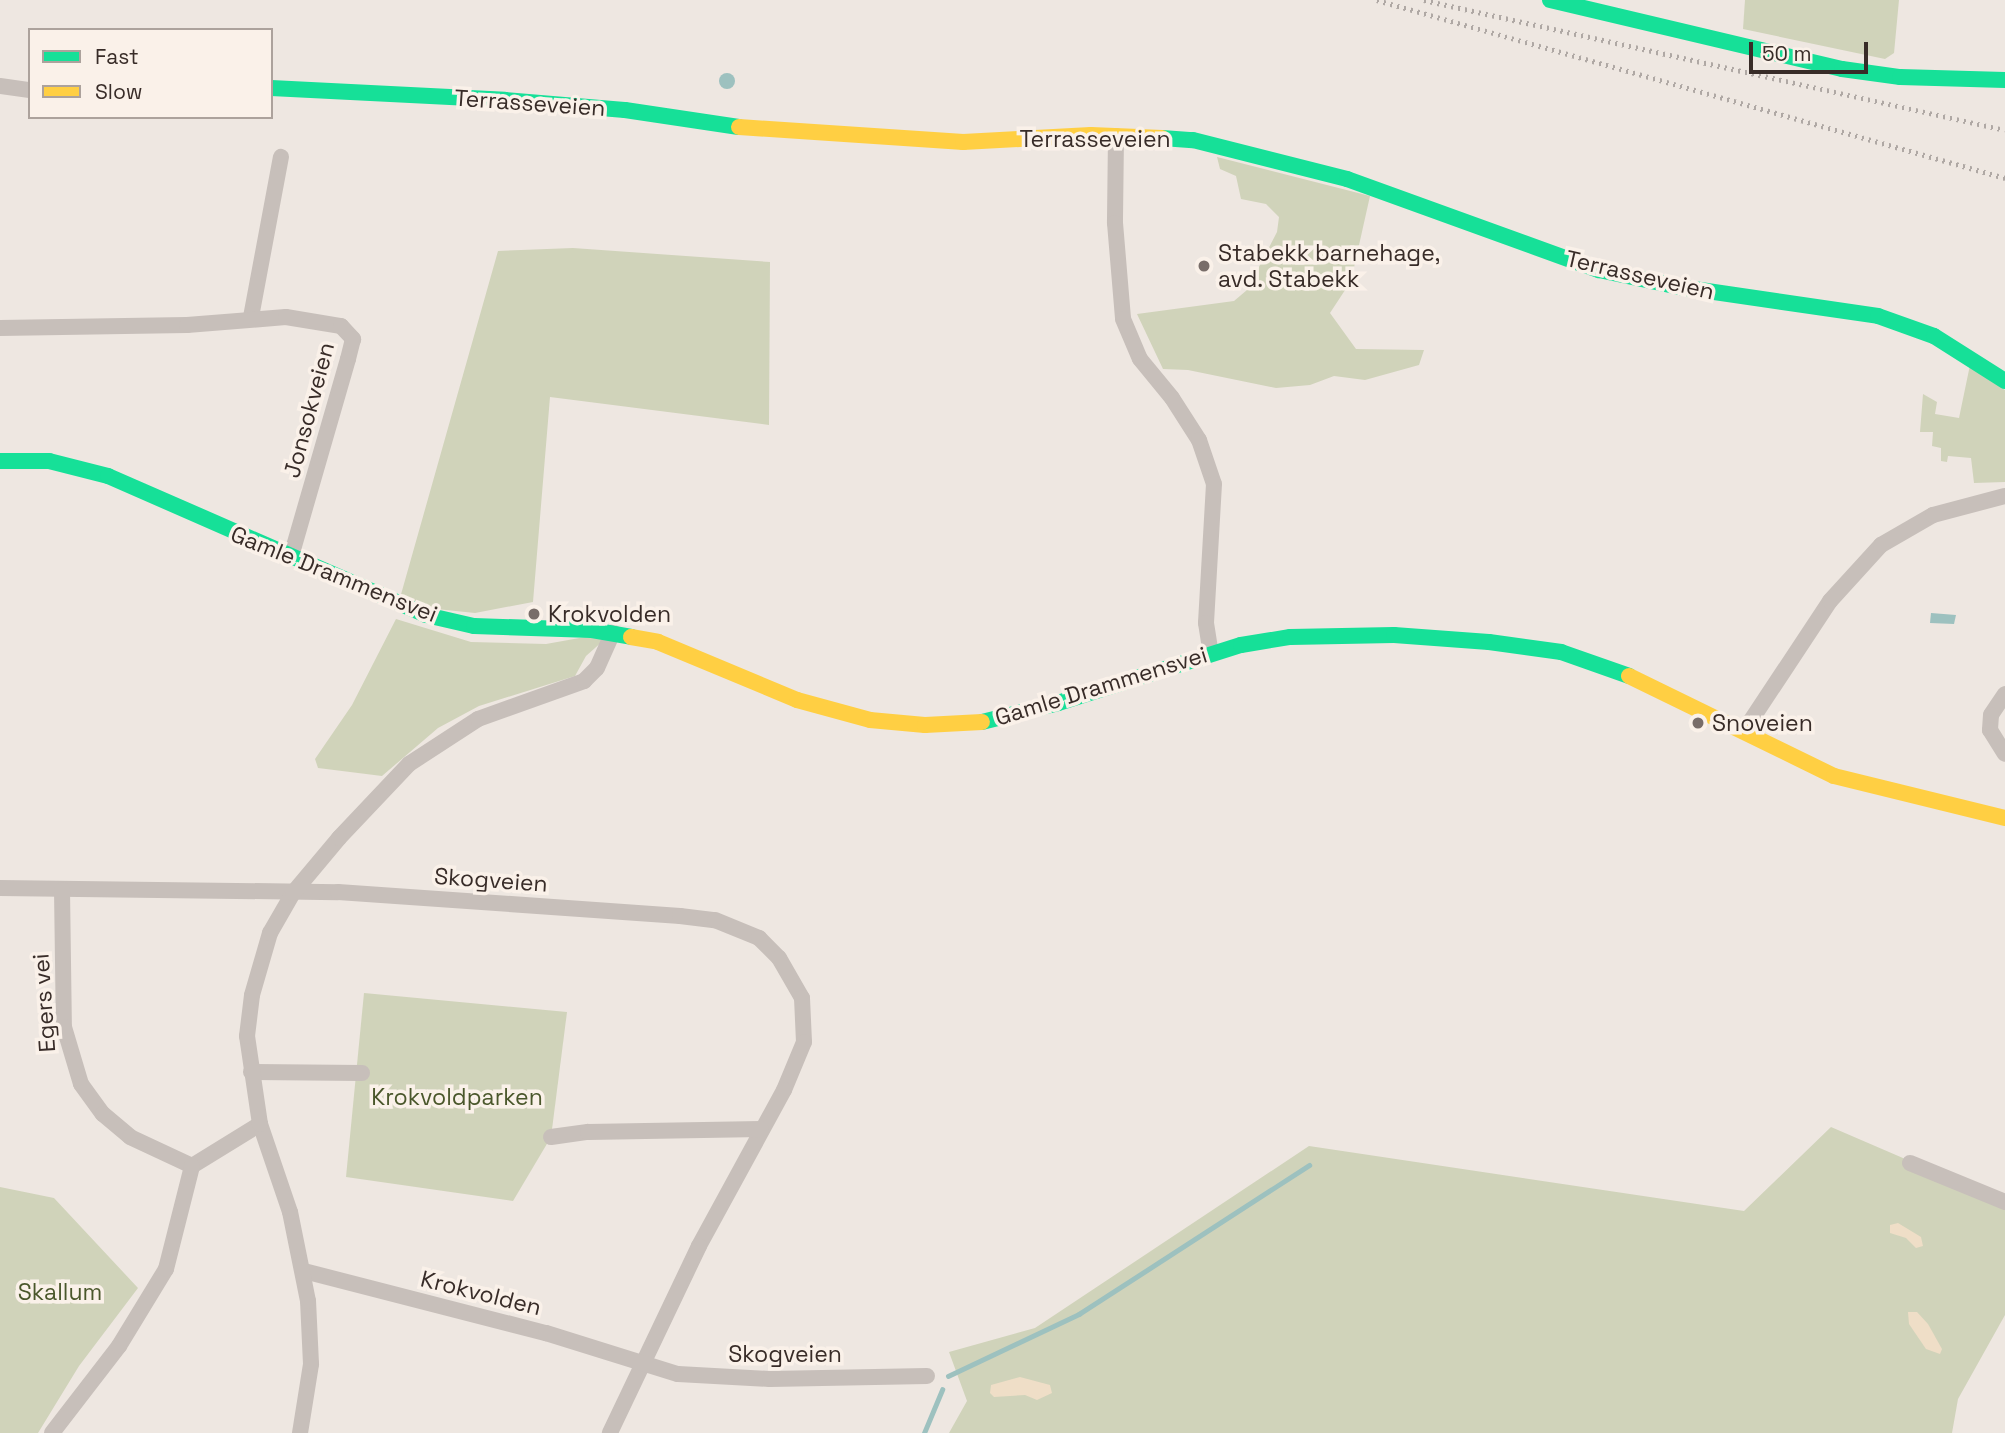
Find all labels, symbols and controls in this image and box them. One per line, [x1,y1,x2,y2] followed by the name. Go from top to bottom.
[28,28,273,119] legend
[1753,28,1872,72] scale bar
[1762,40,1812,67] text: 50 m
[95,43,139,70] text: Fast
[95,78,143,105] text: Slow
[454,84,606,122] street label: Terrasseveien
[1019,125,1171,153] street label: Terrasseveien
[1218,239,1440,293] place label: Stabekk barnehage, avd. Stabekk
[1563,245,1717,305] street label: Terrasseveien
[1196,258,1212,274] marker: Stabekk barnehage, avd. Stabekk
[278,339,340,481] street label: Jonsokveien
[227,520,441,628] street label: Gamle Drammensvei
[548,600,671,628] place label: Krokvolden
[526,606,542,622] marker: Krokvolden
[992,641,1210,731] street label: Gamle Drammensvei
[1712,709,1813,737] place label: Snoveien
[1690,715,1706,731] marker: Snoveien
[433,862,549,898] street label: Skogveien
[27,953,61,1053] street label: Egers vei
[371,1083,543,1111] park label: Krokvoldparken
[418,1265,544,1321] street label: Krokvolden
[18,1278,102,1306] park label: Skallum
[728,1340,842,1368] street label: Skogveien

